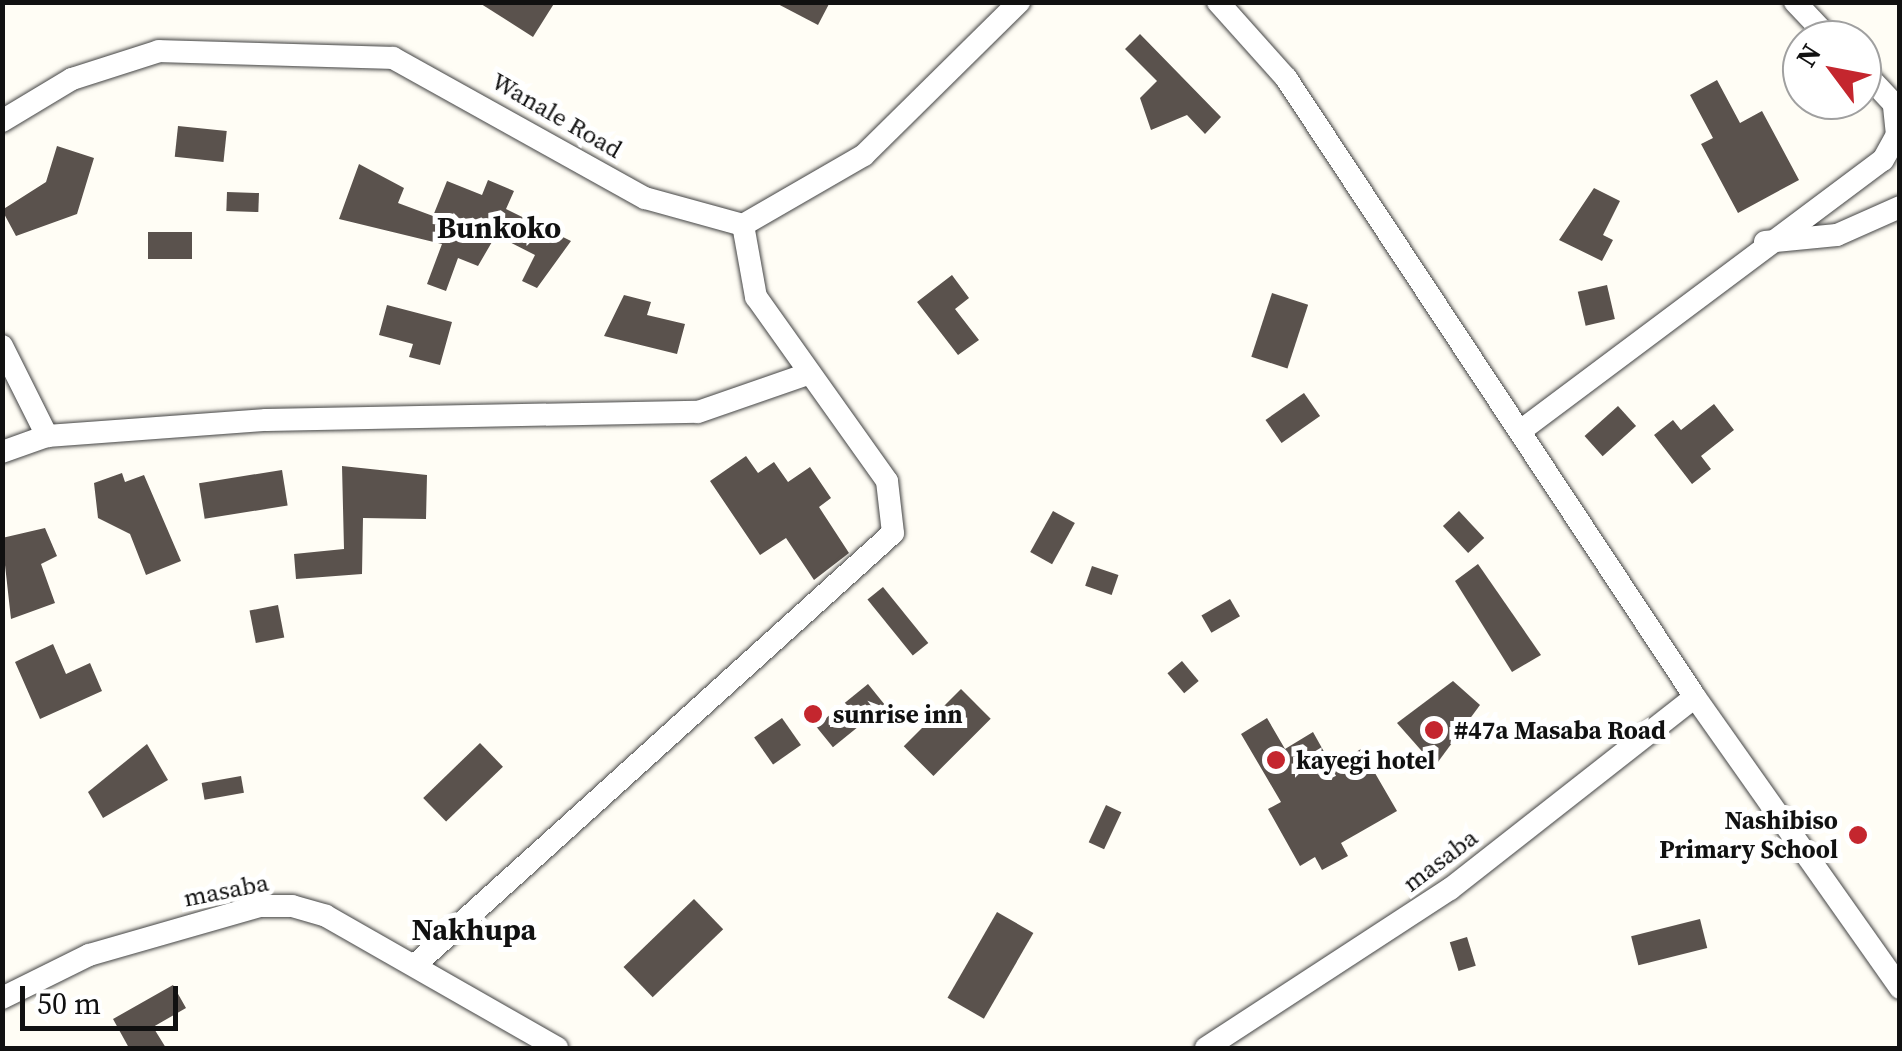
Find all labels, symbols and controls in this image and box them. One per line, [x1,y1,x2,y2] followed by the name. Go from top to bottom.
[1782,20,1882,120] north arrow
[1787,36,1830,74] text: N
[487,66,627,164] street label: Wanale Road
[437,210,561,246] district label: Bunkoko
[833,699,963,729] place label: sunrise inn
[802,703,824,725] marker: sunrise inn
[1454,715,1666,745] place label: #47a Masaba Road
[1423,719,1445,741] marker: #47a Masaba Road
[1296,745,1435,775] place label: kayegi hotel
[1265,749,1287,771] marker: kayegi hotel
[1659,806,1838,865] place label: Nashibiso Primary School
[1397,822,1483,898] street label: masaba
[1847,824,1869,846] marker: Nashibiso Primary School
[181,867,271,913] street label: masaba
[412,912,536,948] district label: Nakhupa
[25,966,182,1028] scale bar
[37,983,101,1024] text: 50 m

